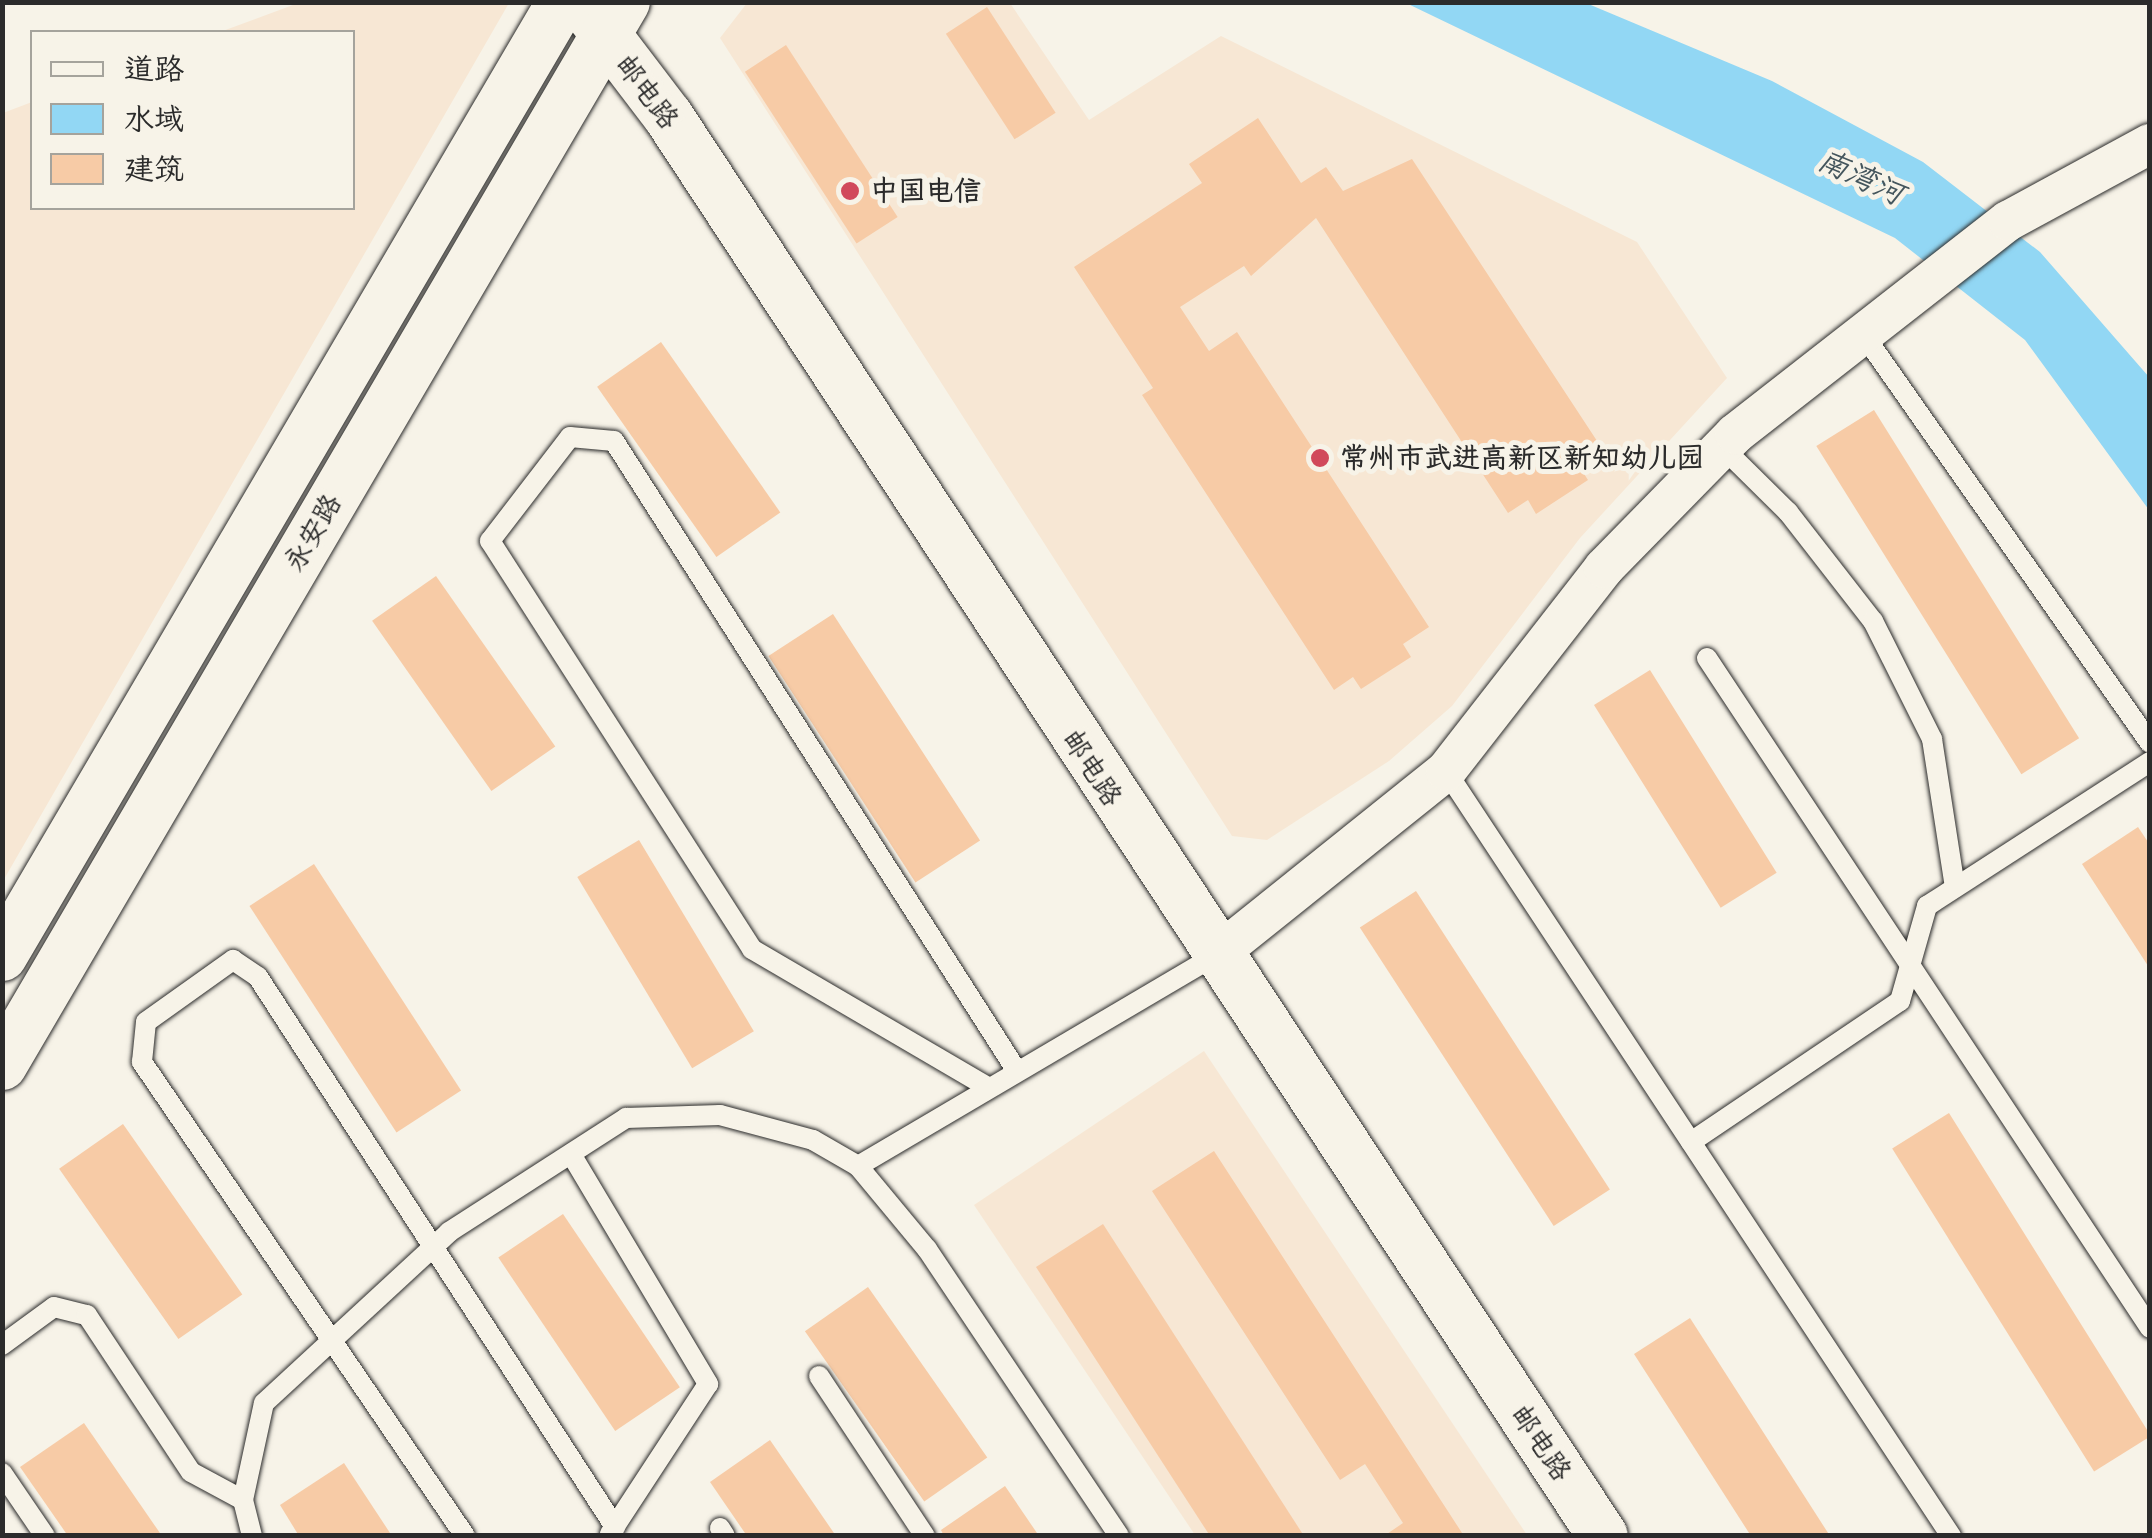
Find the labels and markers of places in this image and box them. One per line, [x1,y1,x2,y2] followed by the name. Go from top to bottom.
[870,174,982,208] place label: 中国电信
[839,180,861,202] marker: 中国电信
[1340,441,1704,475] place label: 常州市武进高新区新知幼儿园
[1309,447,1331,469] marker: 常州市武进高新区新知幼儿园

